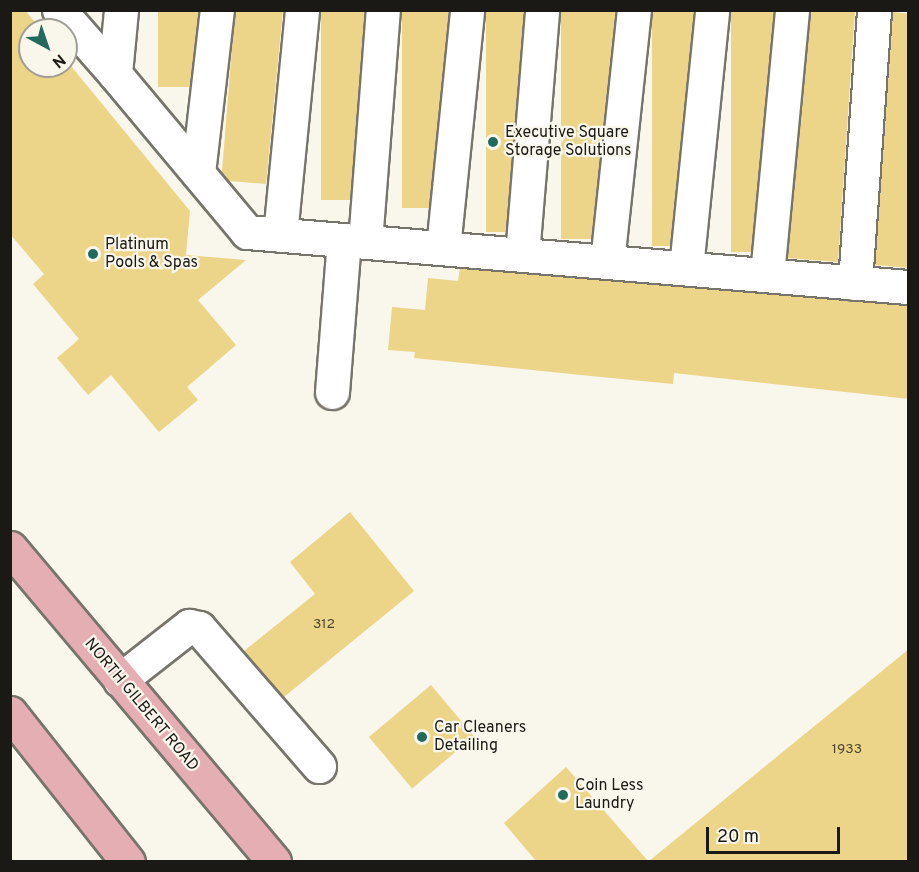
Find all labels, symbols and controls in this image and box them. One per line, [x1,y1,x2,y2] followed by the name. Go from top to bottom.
[18,18,78,78] north arrow
[47,49,69,72] text: N
[505,123,632,161] place label: Executive Square Storage Solutions
[486,135,500,149] marker: Executive Square Storage Solutions
[105,235,198,273] place label: Platinum Pools & Spas
[86,247,100,261] marker: Platinum Pools & Spas
[313,617,335,633] house number: 312
[80,634,202,776] street label: NORTH GILBERT ROAD
[434,718,526,756] place label: Car Cleaners Detailing
[415,730,429,744] marker: Car Cleaners Detailing
[832,742,862,758] house number: 1933
[575,776,644,814] place label: Coin Less Laundry
[556,788,570,802] marker: Coin Less Laundry
[709,815,842,853] scale bar
[717,826,759,849] text: 20 m

